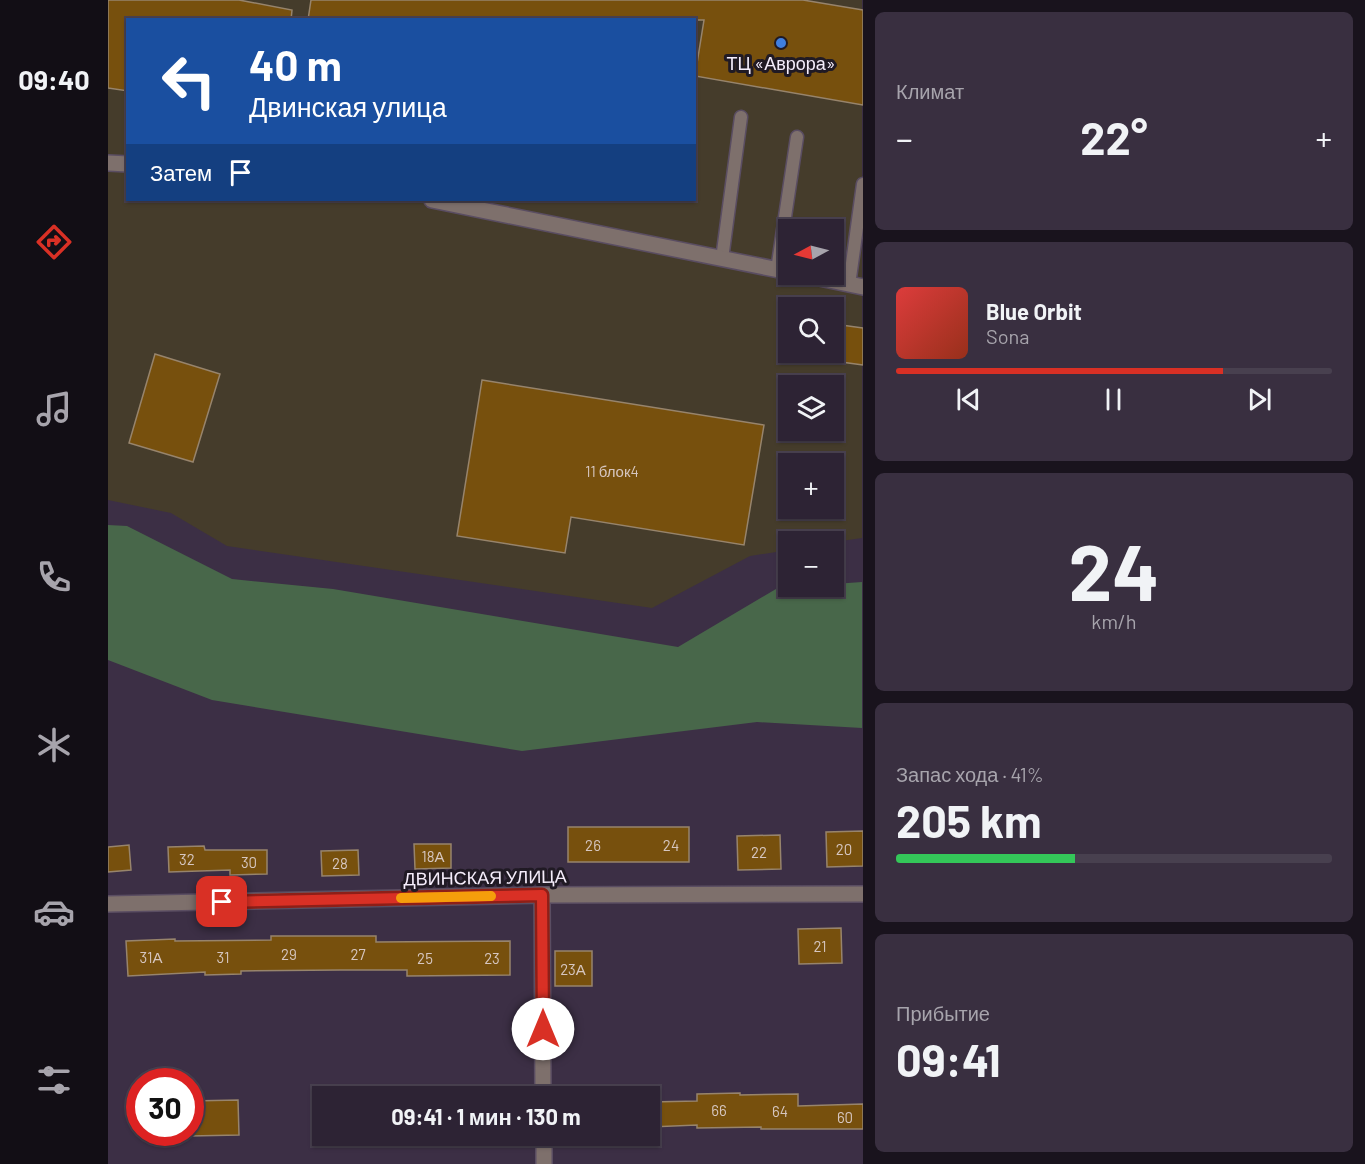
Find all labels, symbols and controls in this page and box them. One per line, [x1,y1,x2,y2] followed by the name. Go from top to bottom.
[774,36,788,50] marker: ТЦ «Аврора»
[249,39,342,89] text: 40 m
[150,42,228,120] icon: left
[727,52,835,74] place label: ТЦ «Аврора»
[18,63,90,95] text: 09:40
[896,79,964,103] text: Климат
[249,90,447,122] text: Двинская улица
[1080,110,1148,164] text: 22°
[896,118,913,158] text: −
[1315,118,1332,158] text: +
[224,156,257,189] icon: arrive
[150,159,212,185] text: Затем
[778,219,844,285] north arrow
[778,219,844,597] map controls
[33,221,75,263] icon: directions
[778,297,844,363] button: search
[986,298,1082,324] text: Blue Orbit
[986,324,1030,348] text: Sona
[778,375,844,441] button: layers
[952,383,985,416] icon: previous
[1097,383,1130,416] icon: pause
[1243,383,1276,416] icon: next
[33,388,75,430] icon: music
[778,453,844,519] button: +
[585,462,639,480] house number: 11 блок4
[1069,523,1159,617] text: 24
[778,531,844,597] button: −
[33,556,75,598] icon: phone
[1091,609,1137,633] text: km/h
[33,724,75,766] icon: climate
[896,762,1044,786] text: Запас хода · 41%
[896,793,1042,847] text: 205 km
[585,836,601,854] house number: 26
[663,836,679,854] house number: 24
[836,840,852,858] house number: 20
[751,843,767,861] house number: 22
[421,847,445,865] house number: 18А
[179,850,195,868] house number: 32
[241,853,257,871] house number: 30
[332,854,348,872] house number: 28
[403,865,567,889] street label: ДВИНСКАЯ УЛИЦА
[196,876,247,927] pin
[205,885,238,918] icon: arrive
[33,891,75,933] icon: car
[813,937,827,955] house number: 21
[281,945,297,963] house number: 29
[350,945,366,963] house number: 27
[140,948,162,966] house number: 31А
[217,948,229,966] house number: 31
[417,949,433,967] house number: 25
[484,949,500,967] house number: 23
[560,960,586,978] house number: 23А
[511,997,575,1061] position arrow
[896,1001,990,1025] text: Прибытие
[896,1032,1001,1086] text: 09:41
[33,1059,75,1101] icon: filters
[126,1068,204,1146] speed limit sign: 30
[711,1101,727,1119] house number: 66
[772,1102,788,1120] house number: 64
[391,1103,581,1129] text: 09:41 · 1 мин · 130 m
[837,1108,853,1126] house number: 60

